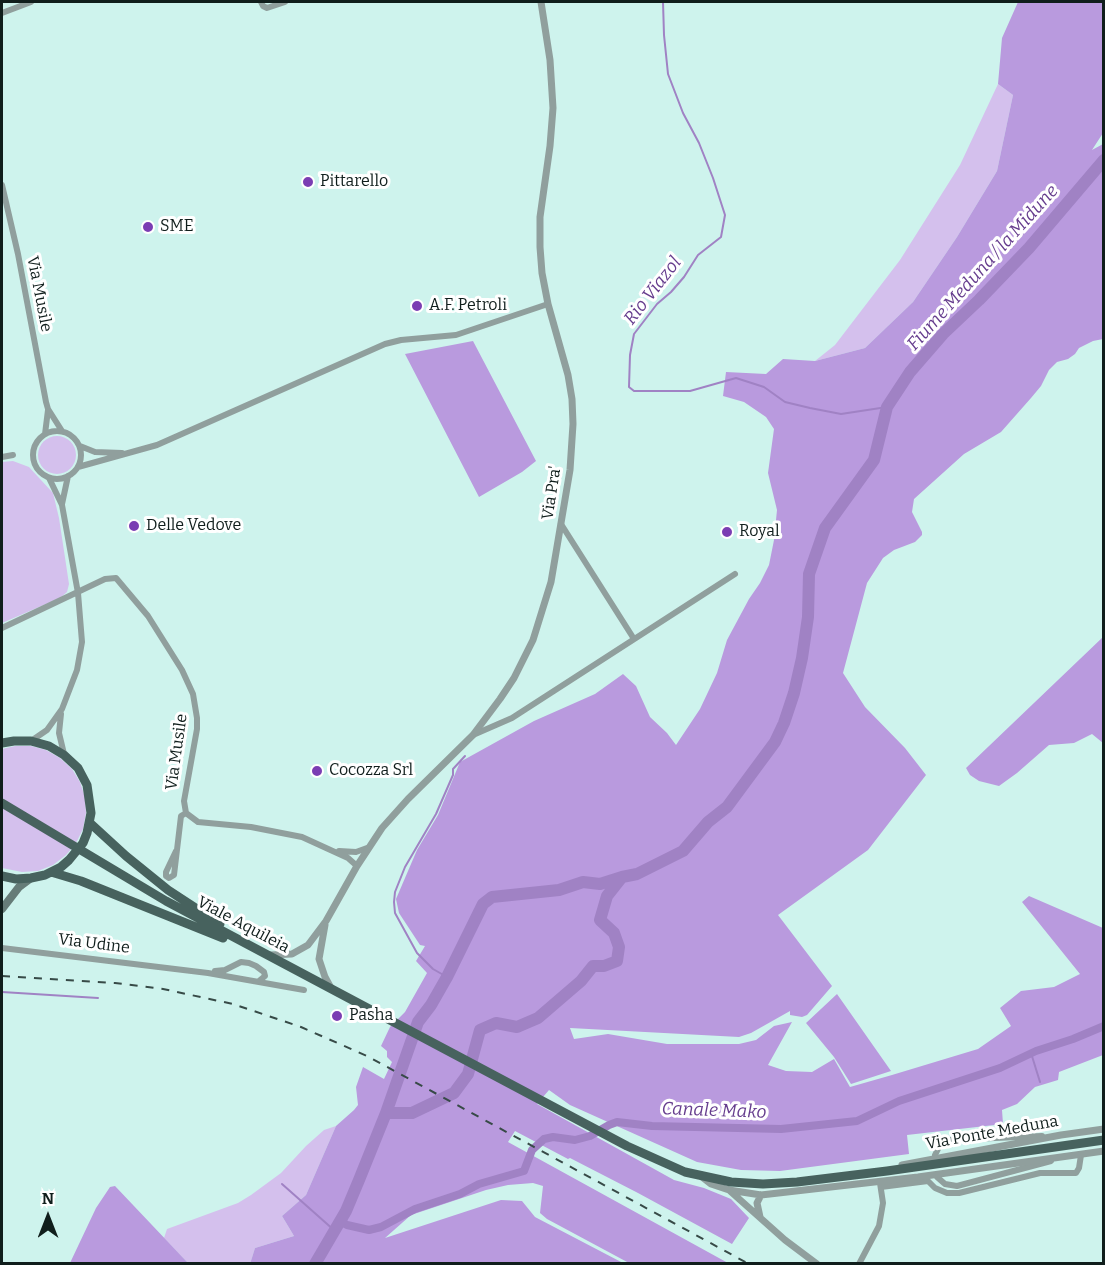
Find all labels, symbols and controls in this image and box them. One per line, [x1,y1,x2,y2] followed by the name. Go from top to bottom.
[320,172,388,192] place label: Pittarello
[301,175,315,189] marker: Pittarello
[903,181,1063,355] water label: Fiume Meduna / la Midune
[160,217,194,237] place label: SME
[141,220,155,234] marker: SME
[620,253,686,329] water label: Rio Viazol
[22,254,56,334] street label: Via Musile
[429,296,507,316] place label: A.F. Petroli
[410,299,424,313] marker: A.F. Petroli
[538,465,566,521] street label: Via Pra'
[146,516,241,536] place label: Delle Vedove
[127,519,141,533] marker: Delle Vedove
[739,522,780,542] place label: Royal
[720,525,734,539] marker: Royal
[162,713,192,791] street label: Via Musile
[329,761,413,781] place label: Cocozza Srl
[310,764,324,778] marker: Cocozza Srl
[194,893,292,957] street label: Viale Aquileia
[57,930,131,958] street label: Via Udine
[349,1006,393,1026] place label: Pasha
[330,1009,344,1023] marker: Pasha
[661,1098,767,1124] water label: Canale Mako
[924,1112,1060,1154] street label: Via Ponte Meduna
[18,1187,78,1247] north arrow
[42,1189,54,1208] text: N

